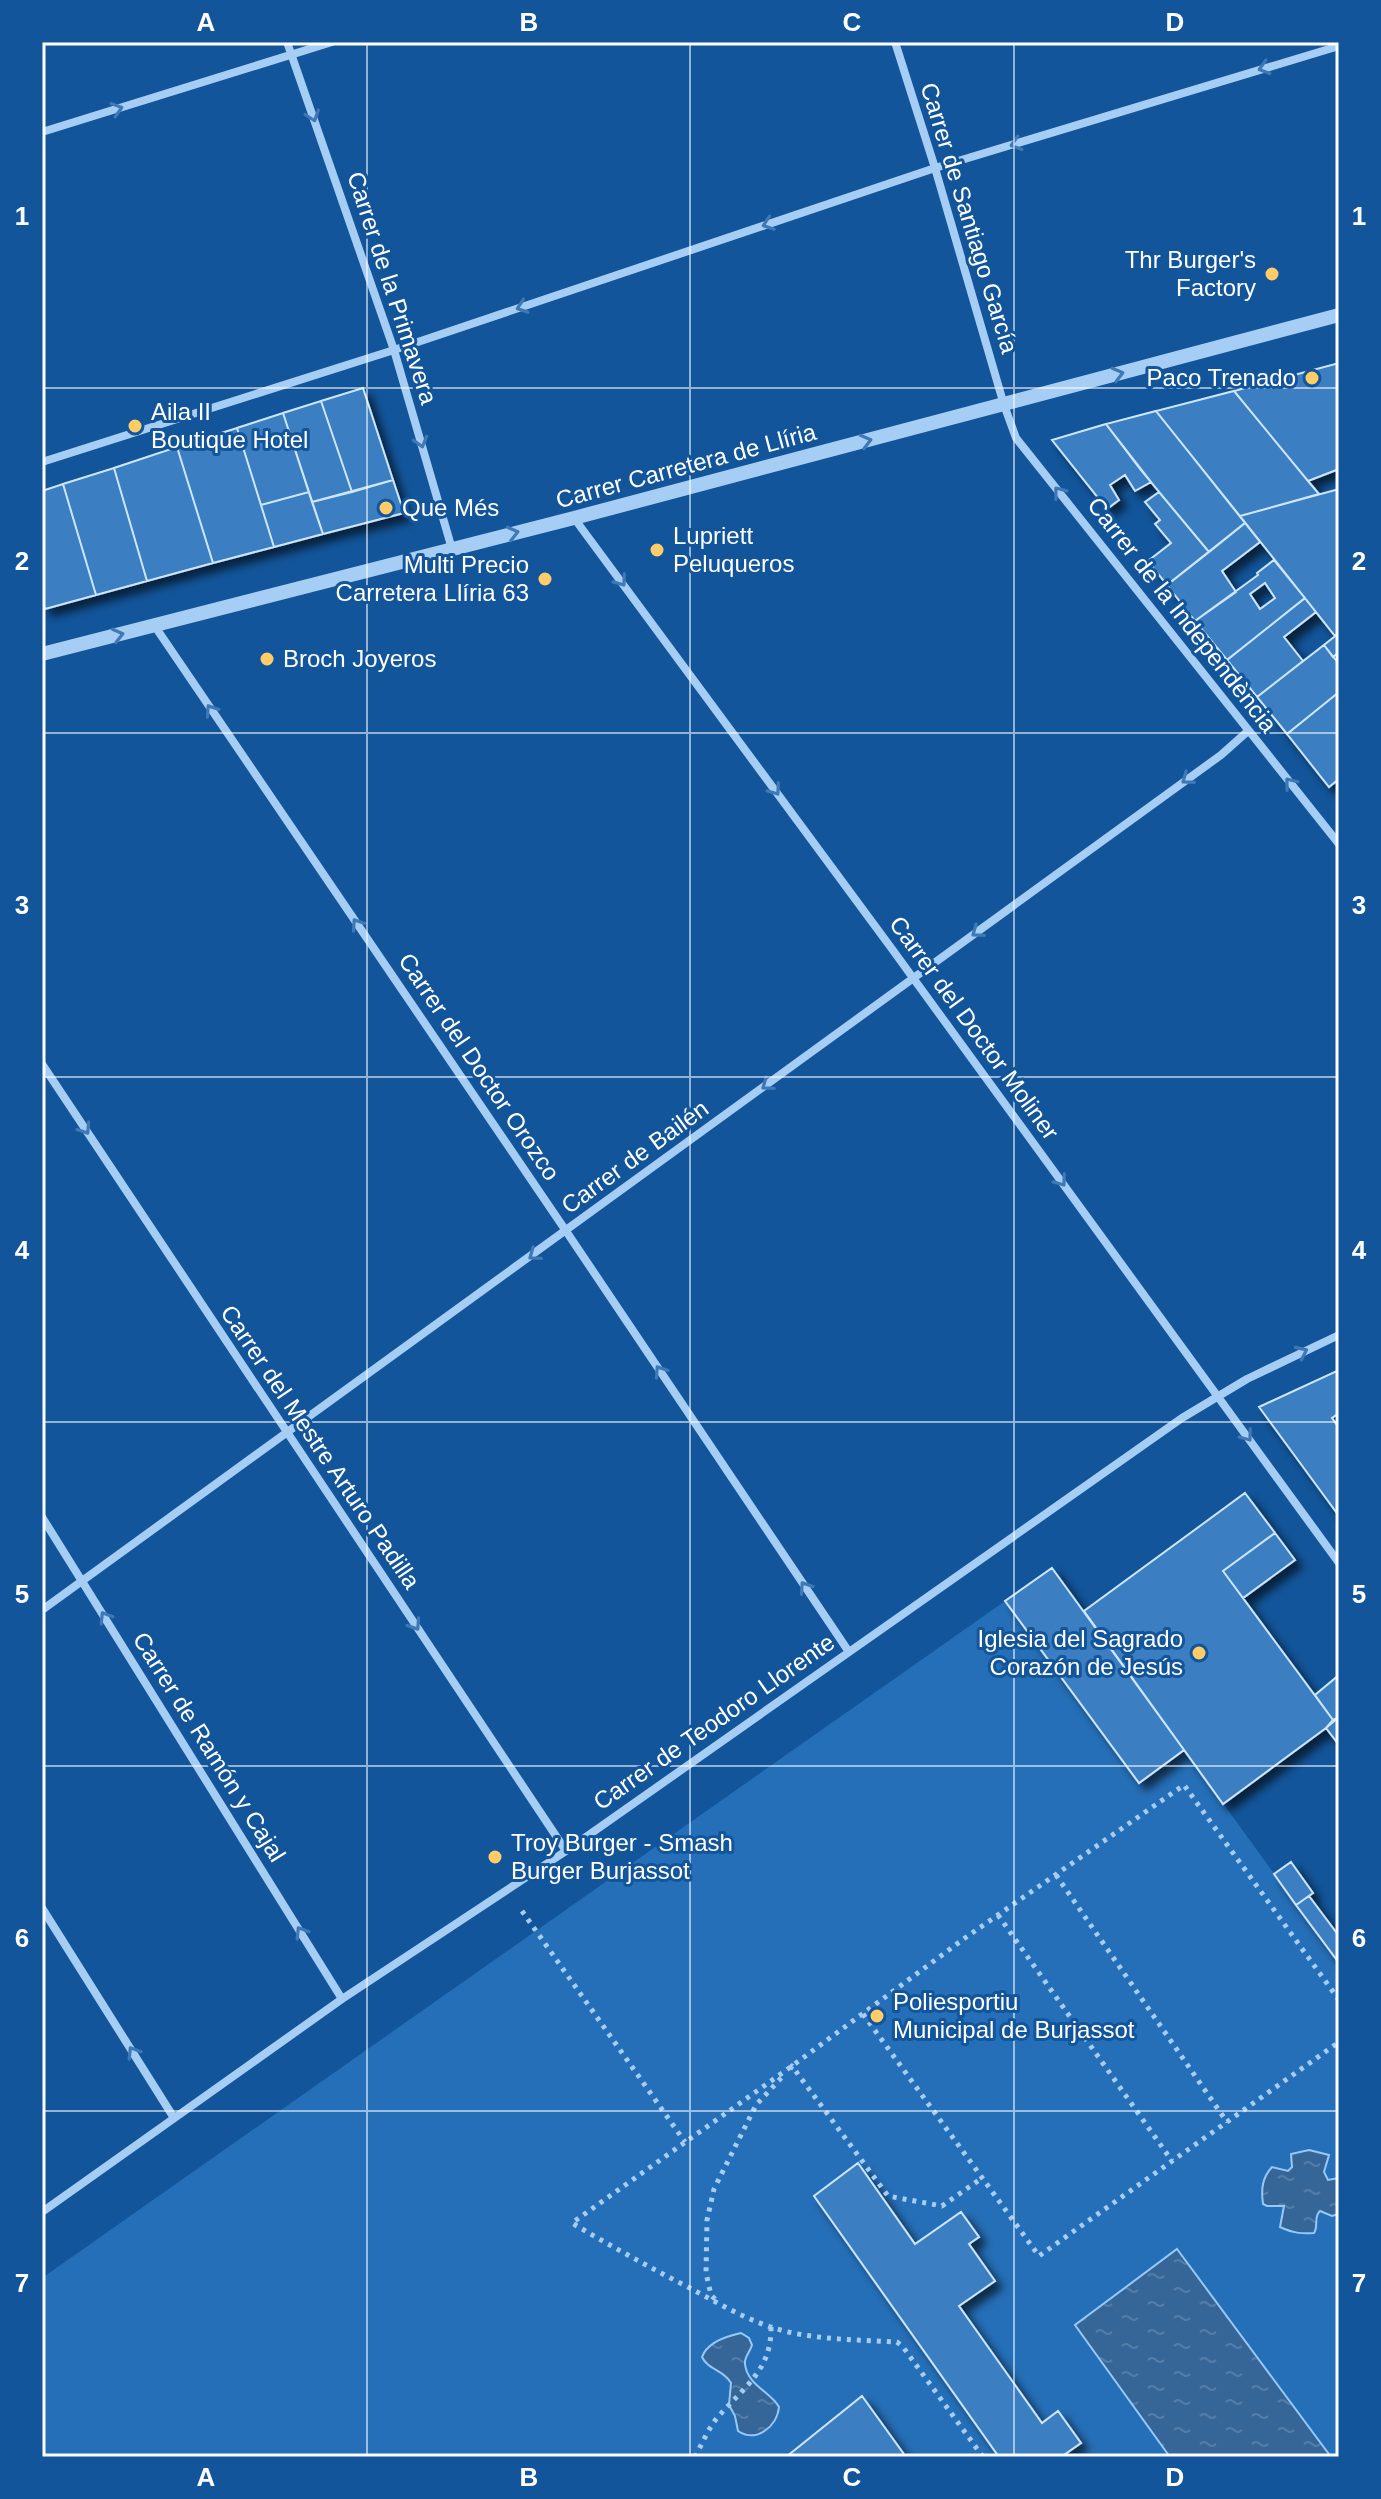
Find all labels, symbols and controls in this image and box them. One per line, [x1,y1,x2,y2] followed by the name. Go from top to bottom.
[197,7,216,37] text: A
[520,7,538,37] text: B
[843,7,862,37] text: C
[1166,7,1184,37] text: D
[1258,59,1272,75] one-way arrow
[915,79,1024,357] street label: Carrer de Santiago García
[109,102,123,118] one-way arrow
[303,108,319,122] one-way arrow
[1009,135,1023,151] one-way arrow
[342,168,443,408] street label: Carrer de la Primavera
[15,201,29,231] text: 1
[1352,201,1366,231] text: 1
[762,215,776,231] one-way arrow
[1125,246,1256,301] place label: Thr Burger's Factory
[1263,265,1281,283] marker: Thr Burger's Factory
[515,297,529,313] one-way arrow
[1147,364,1296,391] place label: Paco Trenado
[1110,367,1124,384] one-way arrow
[1303,369,1321,387] marker: Paco Trenado
[151,398,308,453] place label: Aila II Boutique Hotel
[126,417,144,435] marker: Aila II Boutique Hotel
[553,418,819,513] street label: Carrer Carretera de Llíria
[859,434,873,451] one-way arrow
[412,435,428,449] one-way arrow
[1054,487,1069,501] one-way arrow
[1082,492,1283,738] street label: Carrer de la Independència
[402,494,499,521] place label: Que Més
[377,499,395,517] marker: Que Més
[673,522,794,577] place label: Lupriett Peluqueros
[506,526,519,543] one-way arrow
[648,541,666,559] marker: Lupriett Peluqueros
[15,546,29,576] text: 2
[1352,546,1366,576] text: 2
[336,551,529,606] place label: Multi Precio Carretera Llíria 63
[536,570,554,588] marker: Multi Precio Carretera Llíria 63
[611,572,625,587] one-way arrow
[110,627,124,644] one-way arrow
[283,645,436,672] place label: Broch Joyeros
[258,650,276,668] marker: Broch Joyeros
[206,704,221,718] one-way arrow
[1182,770,1196,784] one-way arrow
[1286,777,1300,792] one-way arrow
[765,782,780,796] one-way arrow
[15,890,29,920] text: 3
[1352,890,1366,920] text: 3
[884,911,1065,1145] street label: Carrer del Doctor Moliner
[352,919,367,933] one-way arrow
[971,923,986,937] one-way arrow
[393,948,566,1185] street label: Carrer del Doctor Orozco
[761,1076,776,1090] one-way arrow
[556,1094,713,1219] street label: Carrer de Bailén
[75,1120,90,1135] one-way arrow
[1051,1172,1066,1186] one-way arrow
[15,1235,30,1265] text: 4
[1352,1235,1367,1265] text: 4
[528,1245,543,1260] one-way arrow
[215,1300,426,1594] street label: Carrer del Mestre Arturo Padilla
[1294,1346,1309,1362] one-way arrow
[655,1366,670,1380] one-way arrow
[1237,1428,1251,1442] one-way arrow
[15,1579,29,1609] text: 5
[1352,1579,1366,1609] text: 5
[800,1582,815,1596] one-way arrow
[99,1611,114,1625] one-way arrow
[406,1617,421,1631] one-way arrow
[978,1625,1183,1680] place label: Iglesia del Sagrado Corazón de Jesús
[128,1627,291,1866] street label: Carrer de Ramón y Cajal
[588,1628,839,1815] street label: Carrer de Teodoro Llorente
[1190,1644,1208,1662] marker: Iglesia del Sagrado Corazón de Jesús
[511,1829,733,1884] place label: Troy Burger - Smash Burger Burjassot
[486,1848,504,1866] marker: Troy Burger - Smash Burger Burjassot
[15,1923,29,1953] text: 6
[1352,1923,1366,1953] text: 6
[296,1927,311,1941] one-way arrow
[893,1988,1135,2043] place label: Poliesportiu Municipal de Burjassot
[868,2007,886,2025] marker: Poliesportiu Municipal de Burjassot
[127,2046,142,2061] one-way arrow
[15,2268,29,2298] text: 7
[1352,2268,1366,2298] text: 7
[197,2462,216,2492] text: A
[520,2462,538,2492] text: B
[843,2462,862,2492] text: C
[1166,2462,1184,2492] text: D

